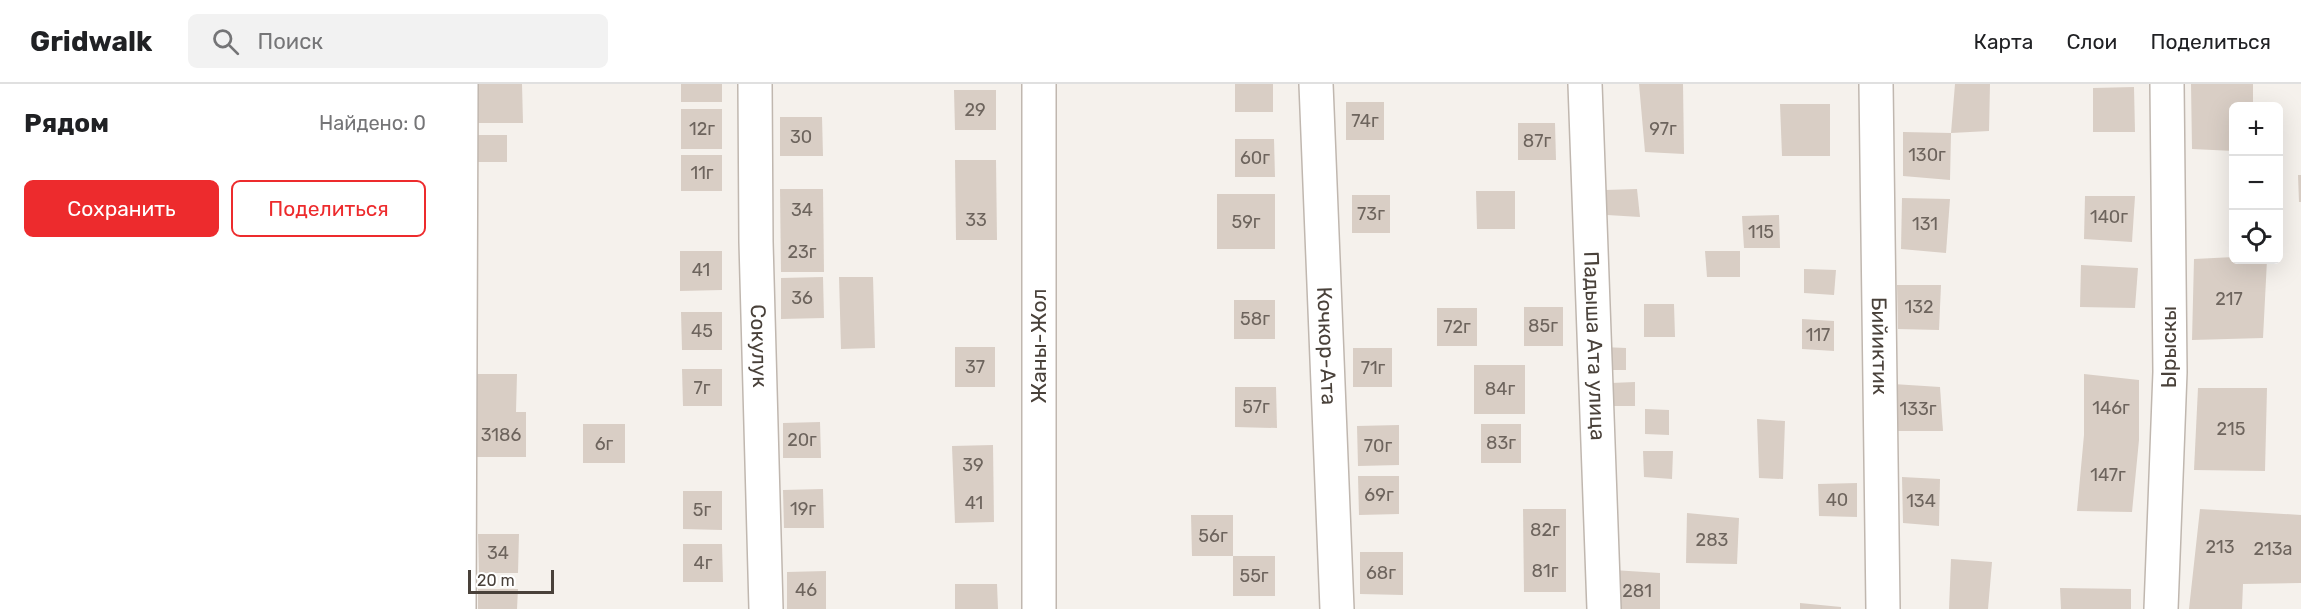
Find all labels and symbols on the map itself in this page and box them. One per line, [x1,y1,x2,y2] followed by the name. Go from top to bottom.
[964,99,986,121] house number: 29
[1351,110,1379,132] house number: 74г
[689,118,715,140] house number: 12г
[1649,118,1677,140] house number: 97г
[790,126,812,148] house number: 30
[1523,130,1551,152] house number: 87г
[1908,144,1946,166] house number: 130г
[1240,147,1270,169] house number: 60г
[690,162,714,184] house number: 11г
[791,199,813,221] house number: 34
[1357,203,1385,225] house number: 73г
[2090,206,2128,228] house number: 140г
[965,209,987,231] house number: 33
[1231,211,1261,233] house number: 59г
[1912,213,1938,235] house number: 131
[1748,221,1774,243] house number: 115
[787,241,817,263] house number: 23г
[1579,251,1611,441] street label: Падыша Ата улица
[692,259,710,281] house number: 41
[1312,286,1342,405] street label: Кочкор-Ата
[791,287,813,309] house number: 36
[1026,288,1051,404] street label: Жаны-Жол
[2215,288,2243,310] house number: 217
[1904,296,1934,318] house number: 132
[1867,297,1893,395] street label: Бийиктик
[746,304,773,388] street label: Сокулук
[2156,306,2181,388] street label: Ырыскы
[1240,308,1270,330] house number: 58г
[1528,315,1558,337] house number: 85г
[1443,316,1471,338] house number: 72г
[691,320,713,342] house number: 45
[1806,324,1830,346] house number: 117
[965,356,985,378] house number: 37
[1361,357,1386,379] house number: 71г
[694,377,711,399] house number: 7г
[1485,378,1515,400] house number: 84г
[1242,396,1270,418] house number: 57г
[2092,397,2130,419] house number: 146г
[1899,398,1937,420] house number: 133г
[2217,418,2245,440] house number: 215
[481,424,521,446] house number: 3186
[787,429,817,451] house number: 20г
[1486,432,1516,454] house number: 83г
[595,433,614,455] house number: 6г
[1364,435,1392,457] house number: 70г
[962,454,984,476] house number: 39
[2090,464,2126,486] house number: 147г
[1364,484,1394,506] house number: 69г
[1826,489,1848,511] house number: 40
[1906,490,1936,512] house number: 134
[965,492,983,514] house number: 41
[790,498,816,520] house number: 19г
[693,499,711,521] house number: 5г
[1530,519,1560,541] house number: 82г
[1198,525,1228,547] house number: 56г
[1696,529,1728,551] house number: 283
[2205,536,2235,558] house number: 213
[2253,538,2293,560] house number: 213а
[487,542,509,564] house number: 34
[694,552,713,574] house number: 4г
[1532,560,1559,582] house number: 81г
[1366,562,1396,584] house number: 68г
[1239,565,1269,587] house number: 55г
[468,567,554,594] scale bar
[795,579,817,601] house number: 46
[1622,580,1652,602] house number: 281

